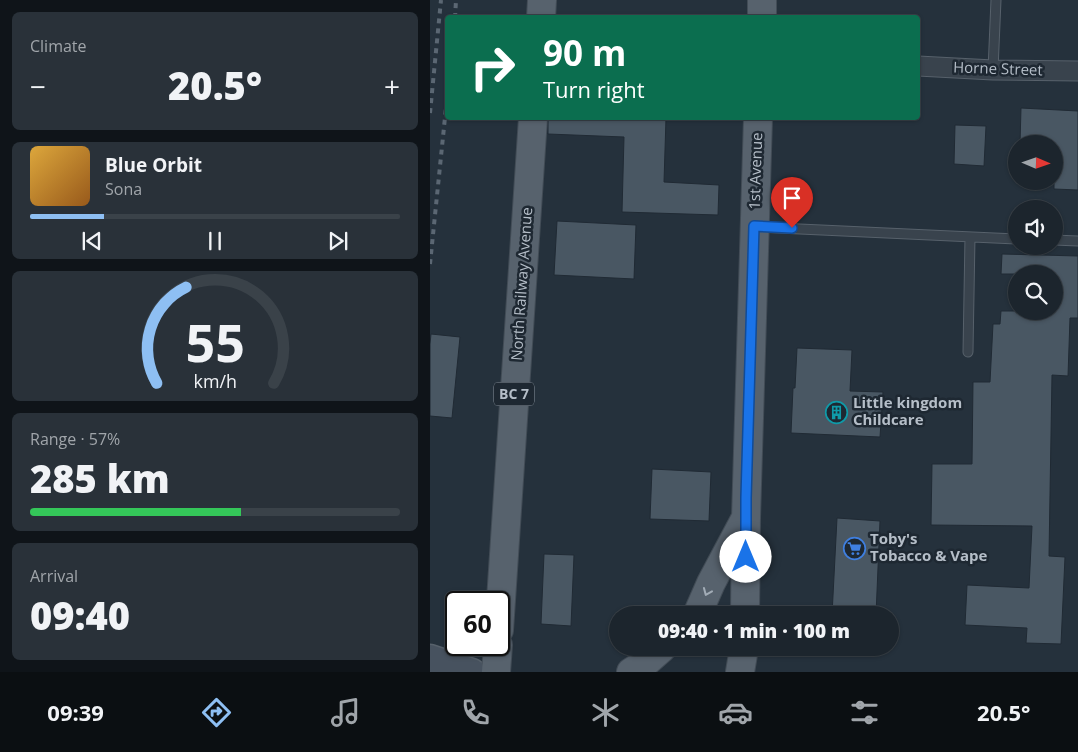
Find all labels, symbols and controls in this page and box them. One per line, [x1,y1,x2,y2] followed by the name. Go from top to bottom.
[543,29,626,76] text: 90 m
[30,35,87,57] text: Climate
[460,35,525,100] icon: right
[953,56,1043,80] street label: Horne Street
[168,59,262,111] text: 20.5°
[30,67,46,105] text: −
[384,67,400,105] text: +
[543,74,645,104] text: Turn right
[744,132,766,210] street label: 1st Avenue
[1008,135,1062,190] north arrow
[1008,135,1063,320] map controls
[105,152,202,178] text: Blue Orbit
[771,177,813,228] pin
[105,178,142,200] text: Sona
[778,184,806,212] icon: arrive
[1008,200,1063,255] button: sound
[506,207,536,361] street label: North Railway Avenue
[78,227,106,255] icon: previous
[201,227,229,255] icon: pause
[324,227,352,255] icon: next
[1008,265,1063,320] button: search
[185,306,245,377] text: 55
[193,369,237,393] text: km/h
[494,382,534,406] road number: BC 7
[853,392,962,429] place label: Little kingdom Childcare
[825,400,849,424] building icon: Little kingdom Childcare
[30,428,120,450] text: Range · 57%
[30,452,170,504] text: 285 km
[870,528,988,565] place label: Toby's Tobacco & Vape
[719,530,771,582] position arrow
[842,536,866,560] supermarket icon: Toby's Tobacco & Vape
[30,565,78,587] text: Arrival
[702,587,713,596] one-way arrow
[30,589,130,641] text: 09:40
[445,591,510,656] speed limit sign: 60
[658,618,850,644] text: 09:40 · 1 min · 100 m
[199,695,234,730] icon: directions
[328,695,363,730] icon: music
[458,695,493,730] icon: phone
[588,695,623,730] icon: climate
[718,695,753,730] icon: car
[847,695,882,730] icon: filters
[47,697,104,727] text: 09:39
[977,697,1031,727] text: 20.5°

